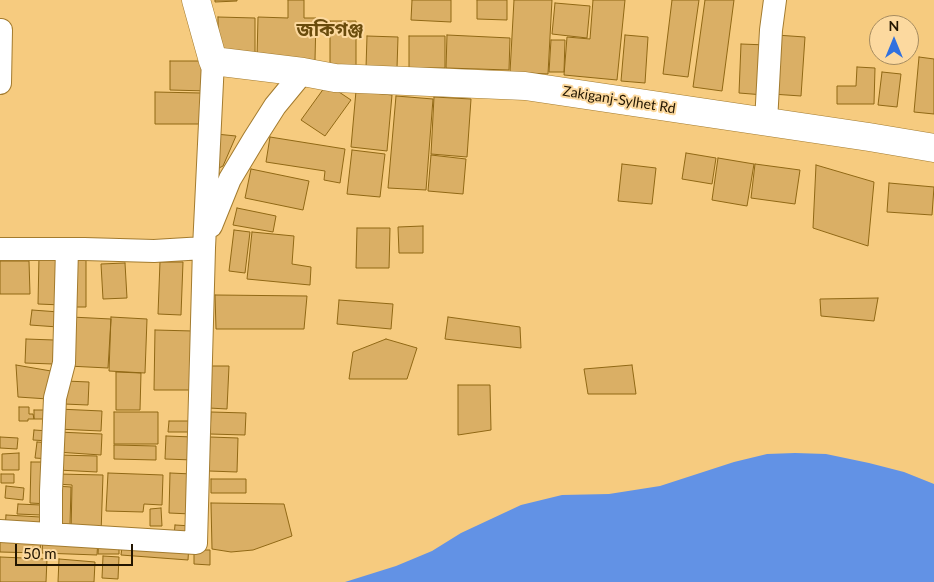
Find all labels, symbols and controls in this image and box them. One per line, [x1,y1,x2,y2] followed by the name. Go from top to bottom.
[869,15,919,65] north arrow
[889,17,899,34] text: N
[296,19,364,41] district label: জকিগঞ্জ
[561,83,677,117] street label: Zakiganj-Sylhet Rd
[18,534,135,566] scale bar
[23,544,57,562] text: 50 m

